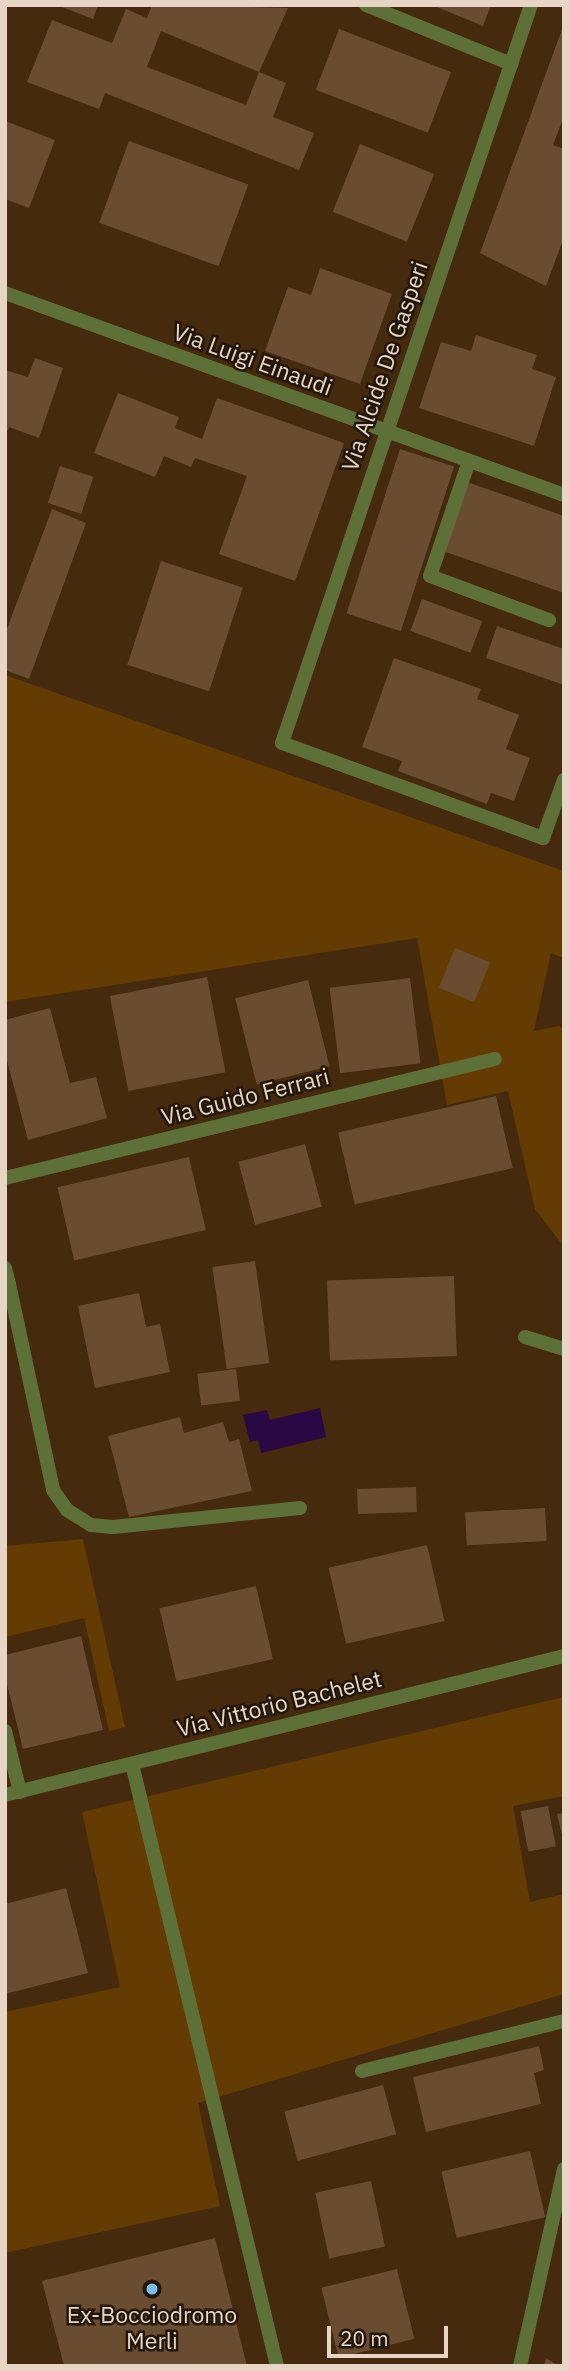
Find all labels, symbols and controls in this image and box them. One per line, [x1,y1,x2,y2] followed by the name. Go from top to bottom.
[335,257,433,475] street label: Via Alcide De Gasperi
[170,317,336,401] street label: Via Luigi Einaudi
[158,1062,332,1130] street label: Via Guido Ferrari
[174,1664,384,1742] street label: Via Vittorio Bachelet
[144,2281,160,2297] marker: Ex-Bocciodromo Merli
[67,2300,237,2354] place label: Ex-Bocciodromo Merli
[331,2312,452,2356] scale bar
[340,2324,389,2352] text: 20 m

